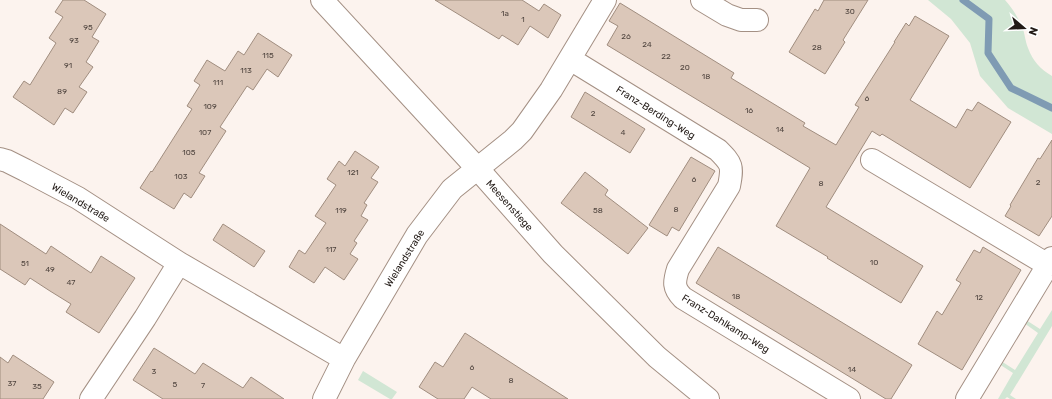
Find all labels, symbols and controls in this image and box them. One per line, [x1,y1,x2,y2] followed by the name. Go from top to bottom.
[845,7,855,16] house number: 30
[1004,8,1044,48] north arrow
[501,9,509,18] house number: 1a
[521,15,525,24] house number: 1
[83,23,93,32] house number: 95
[1026,25,1040,37] text: N
[621,32,631,41] house number: 26
[69,36,79,45] house number: 93
[642,40,652,49] house number: 24
[812,43,822,52] house number: 28
[262,51,274,60] house number: 115
[661,52,671,61] house number: 22
[64,61,72,70] house number: 91
[680,63,690,72] house number: 20
[240,66,252,75] house number: 113
[702,72,710,81] house number: 18
[213,78,223,87] house number: 111
[614,84,697,142] street label: Franz-Berding-Weg
[57,87,67,96] house number: 89
[865,94,870,103] house number: 6
[203,102,217,111] house number: 109
[745,106,753,115] house number: 16
[591,109,596,118] house number: 2
[776,125,784,134] house number: 14
[199,128,211,137] house number: 107
[621,128,626,137] house number: 4
[182,148,196,157] house number: 105
[347,168,359,177] house number: 121
[174,172,188,181] house number: 103
[692,175,697,184] house number: 6
[483,178,536,234] street label: Meesenstiege
[1036,178,1041,187] house number: 2
[818,179,824,188] house number: 8
[49,181,112,225] street label: Wielandstraße
[673,205,679,214] house number: 8
[335,206,347,215] house number: 119
[593,206,603,215] house number: 58
[382,227,428,290] street label: Wielandstraße
[326,245,336,254] house number: 117
[870,258,878,267] house number: 10
[21,259,29,268] house number: 51
[45,265,55,274] house number: 49
[67,278,75,287] house number: 47
[679,292,771,356] street label: Franz-Dahlkamp-Weg
[732,292,740,301] house number: 18
[975,293,983,302] house number: 12
[470,363,475,372] house number: 6
[848,365,856,374] house number: 14
[152,367,157,376] house number: 3
[508,376,514,385] house number: 8
[8,379,16,388] house number: 37
[173,380,178,389] house number: 5
[201,381,205,390] house number: 7
[32,382,42,391] house number: 35

